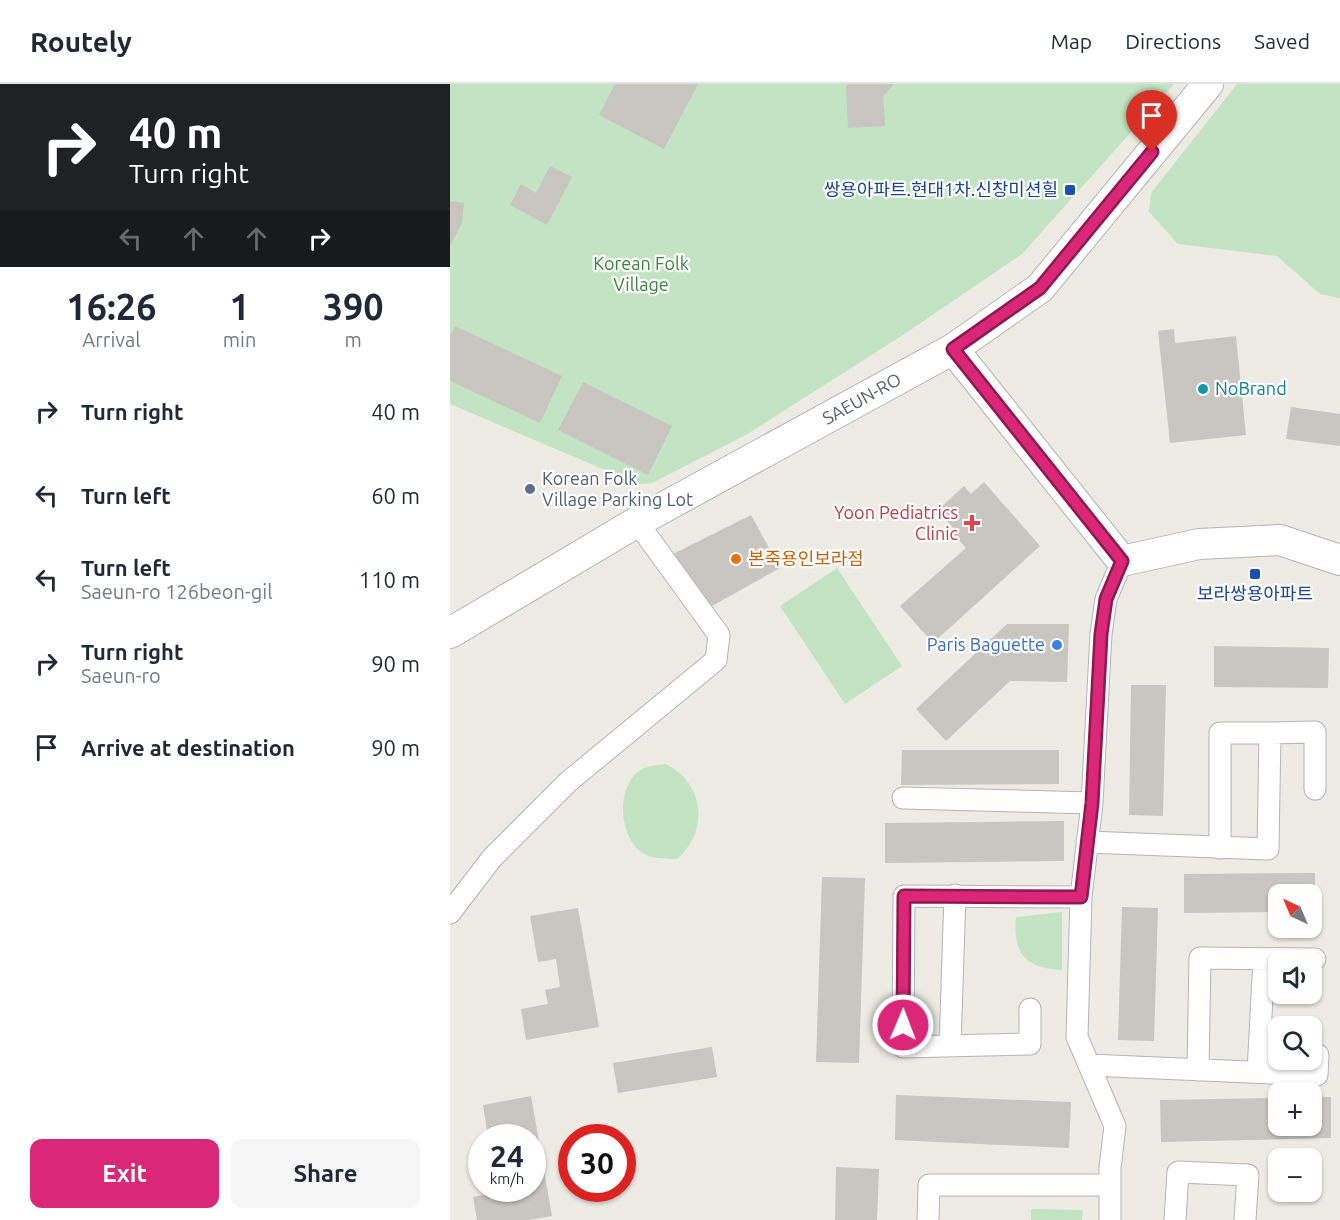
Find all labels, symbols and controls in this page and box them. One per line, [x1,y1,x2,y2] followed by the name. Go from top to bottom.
[30,26,132,57] text: Routely
[1051,29,1092,53] text: Map
[1125,29,1221,53] text: Directions
[1254,29,1310,53] text: Saved
[1126,90,1177,152] pin
[1135,99,1168,132] icon: arrive
[30,108,108,186] icon: right
[129,109,223,156] text: 40 m
[129,158,249,188] text: Turn right
[824,179,1058,199] place label: 쌍용아파트.현대1차.신창미션힐
[1063,183,1077,197] marker: 쌍용아파트.현대1차.신창미션힐
[114,222,147,255] icon: left
[177,222,210,255] icon: ahead
[240,222,273,255] icon: ahead
[303,222,336,255] icon: right
[593,253,689,294] park label: Korean Folk Village
[66,286,156,327] text: 16:26
[229,286,250,327] text: 1
[323,286,384,327] text: 390
[82,328,141,351] text: Arrival
[223,328,256,351] text: min
[345,328,362,351] text: m
[819,368,904,428] street label: SAEUN-RO
[1215,378,1287,398] place label: NoBrand
[1196,382,1210,396] marker: NoBrand
[30,395,63,428] icon: right
[81,399,183,424] text: Turn right
[371,399,420,424] text: 40 m
[542,468,693,509] place label: Korean Folk Village Parking Lot
[30,479,63,512] icon: left
[523,482,537,496] marker: Korean Folk Village Parking Lot
[81,483,171,508] text: Turn left
[371,483,420,508] text: 60 m
[834,502,958,543] place label: Yoon Pediatrics Clinic
[963,514,981,532] marker: Yoon Pediatrics Clinic
[748,548,864,568] place label: 본죽용인보라점
[729,552,743,566] marker: 본죽용인보라점
[81,555,171,580] text: Turn left
[30,563,63,596] icon: left
[359,567,420,592] text: 110 m
[1248,567,1262,581] marker: 보라쌍용아파트
[81,580,272,603] text: Saeun-ro 126beon-gil
[1197,583,1313,603] place label: 보라쌍용아파트
[927,634,1045,654] place label: Paris Baguette
[1050,638,1064,652] marker: Paris Baguette
[81,639,183,664] text: Turn right
[30,647,63,680] icon: right
[371,651,420,676] text: 90 m
[81,664,161,687] text: Saeun-ro
[30,731,63,764] icon: arrive
[81,735,295,760] text: Arrive at destination
[371,735,420,760] text: 90 m
[1268,884,1322,938] north arrow
[1268,884,1322,1202] map controls
[1268,950,1322,1004] button: sound
[871,993,935,1057] position arrow
[1268,1016,1322,1070] button: search
[1268,1082,1322,1136] button: +
[558,1124,636,1202] speed limit sign: 30
[30,1139,219,1208] button: Exit
[231,1139,420,1208] button: Share
[490,1139,524,1173] text: 24
[1268,1148,1322,1202] button: −
[490,1170,524,1187] text: km/h

